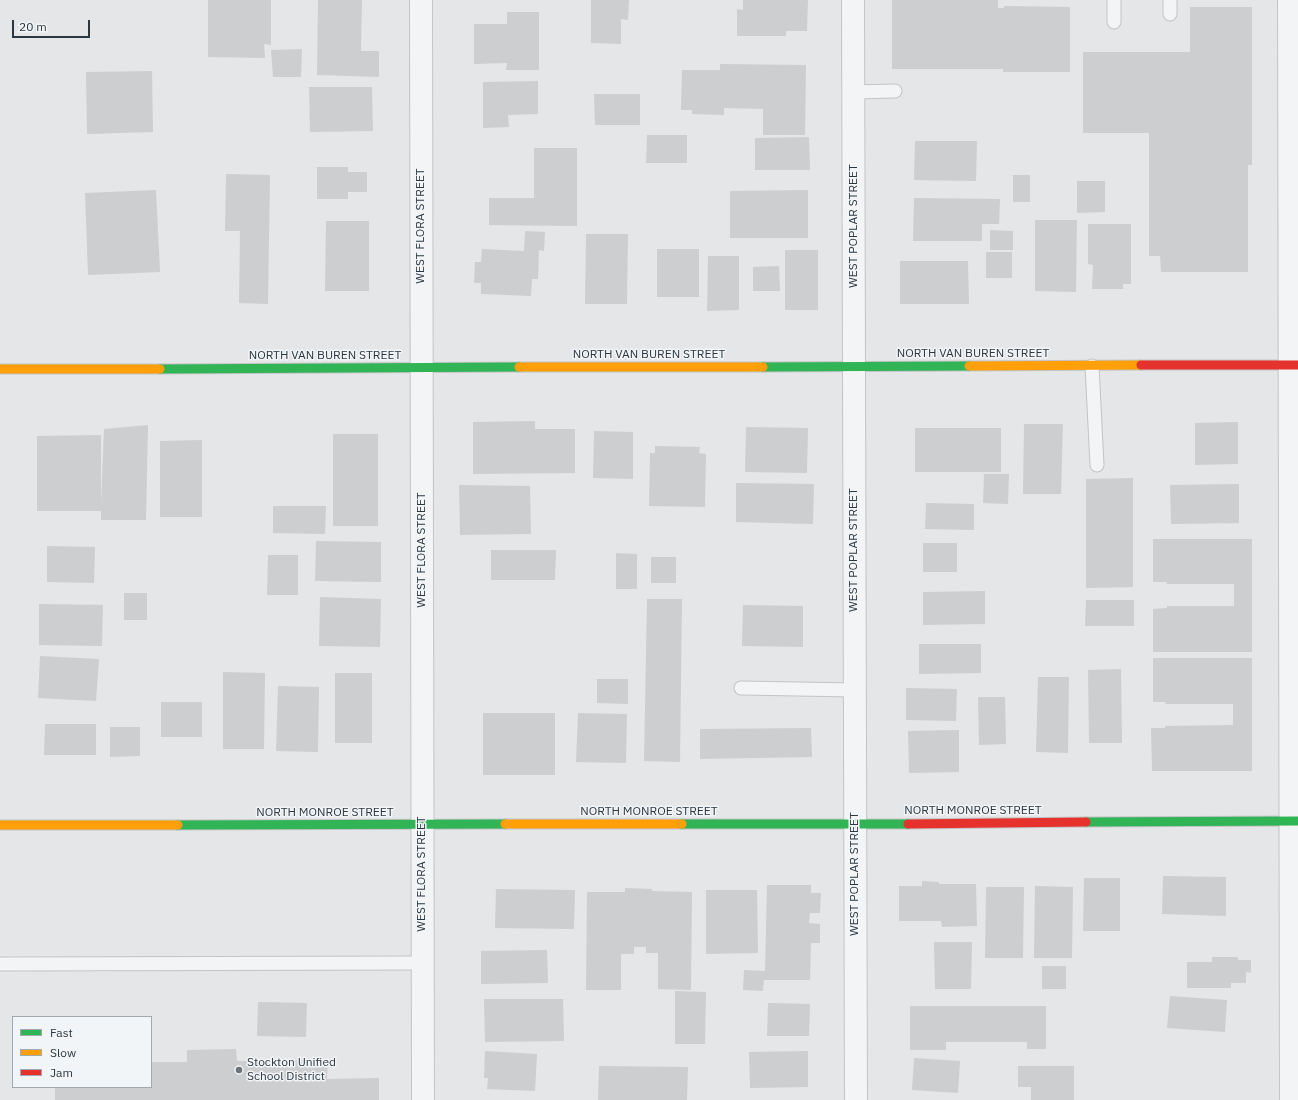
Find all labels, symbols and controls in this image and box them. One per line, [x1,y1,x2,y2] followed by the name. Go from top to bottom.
[14,12,92,38] scale bar
[19,19,47,34] text: 20 m
[847,164,861,288] street label: WEST POPLAR STREET
[414,168,428,284] street label: WEST FLORA STREET
[897,347,1049,361] street label: NORTH VAN BUREN STREET
[573,348,725,362] street label: NORTH VAN BUREN STREET
[249,349,401,363] street label: NORTH VAN BUREN STREET
[847,488,861,612] street label: WEST POPLAR STREET
[415,492,429,608] street label: WEST FLORA STREET
[904,804,1042,818] street label: NORTH MONROE STREET
[580,805,718,819] street label: NORTH MONROE STREET
[256,806,394,820] street label: NORTH MONROE STREET
[848,812,862,936] street label: WEST POPLAR STREET
[415,816,429,932] street label: WEST FLORA STREET
[12,1016,152,1088] legend
[50,1025,73,1040] text: Fast
[50,1045,76,1060] text: Slow
[247,1056,336,1084] place label: Stockton Unified School District
[50,1065,73,1080] text: Jam
[234,1065,244,1075] marker: Stockton Unified School District

